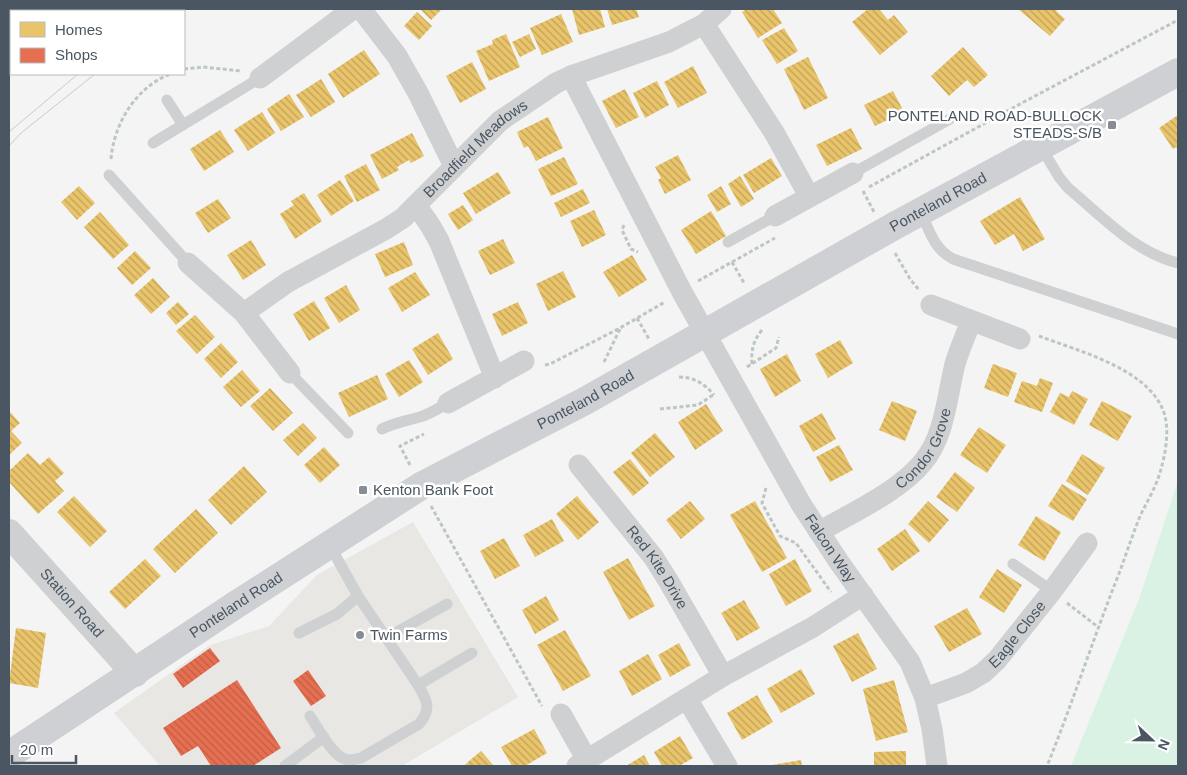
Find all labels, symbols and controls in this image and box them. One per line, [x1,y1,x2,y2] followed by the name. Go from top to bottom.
[10,10,185,75] legend
[55,21,103,38] text: Homes
[55,46,98,63] text: Shops
[420,96,530,201] street label: Broadfield Meadows
[888,107,1102,141] place label: PONTELAND ROAD-BULLOCK STEADS-S/B
[1106,119,1118,131] marker: PONTELAND ROAD-BULLOCK STEADS-S/B
[886,169,989,235] street label: Ponteland Road
[534,366,637,432] street label: Ponteland Road
[892,406,954,492] street label: Condor Grove
[373,481,494,498] place label: Kenton Bank Foot
[357,484,369,496] marker: Kenton Bank Foot
[802,511,860,586] street label: Falcon Way
[623,522,692,612] street label: Red Kite Drive
[37,565,108,640] street label: Station Road
[186,568,285,641] street label: Ponteland Road
[985,597,1049,671] street label: Eagle Close
[370,626,448,643] place label: Twin Farms
[354,629,366,641] marker: Twin Farms
[1127,715,1177,765] north arrow
[12,732,76,764] scale bar
[1155,737,1173,753] text: N
[20,741,53,758] text: 20 m

